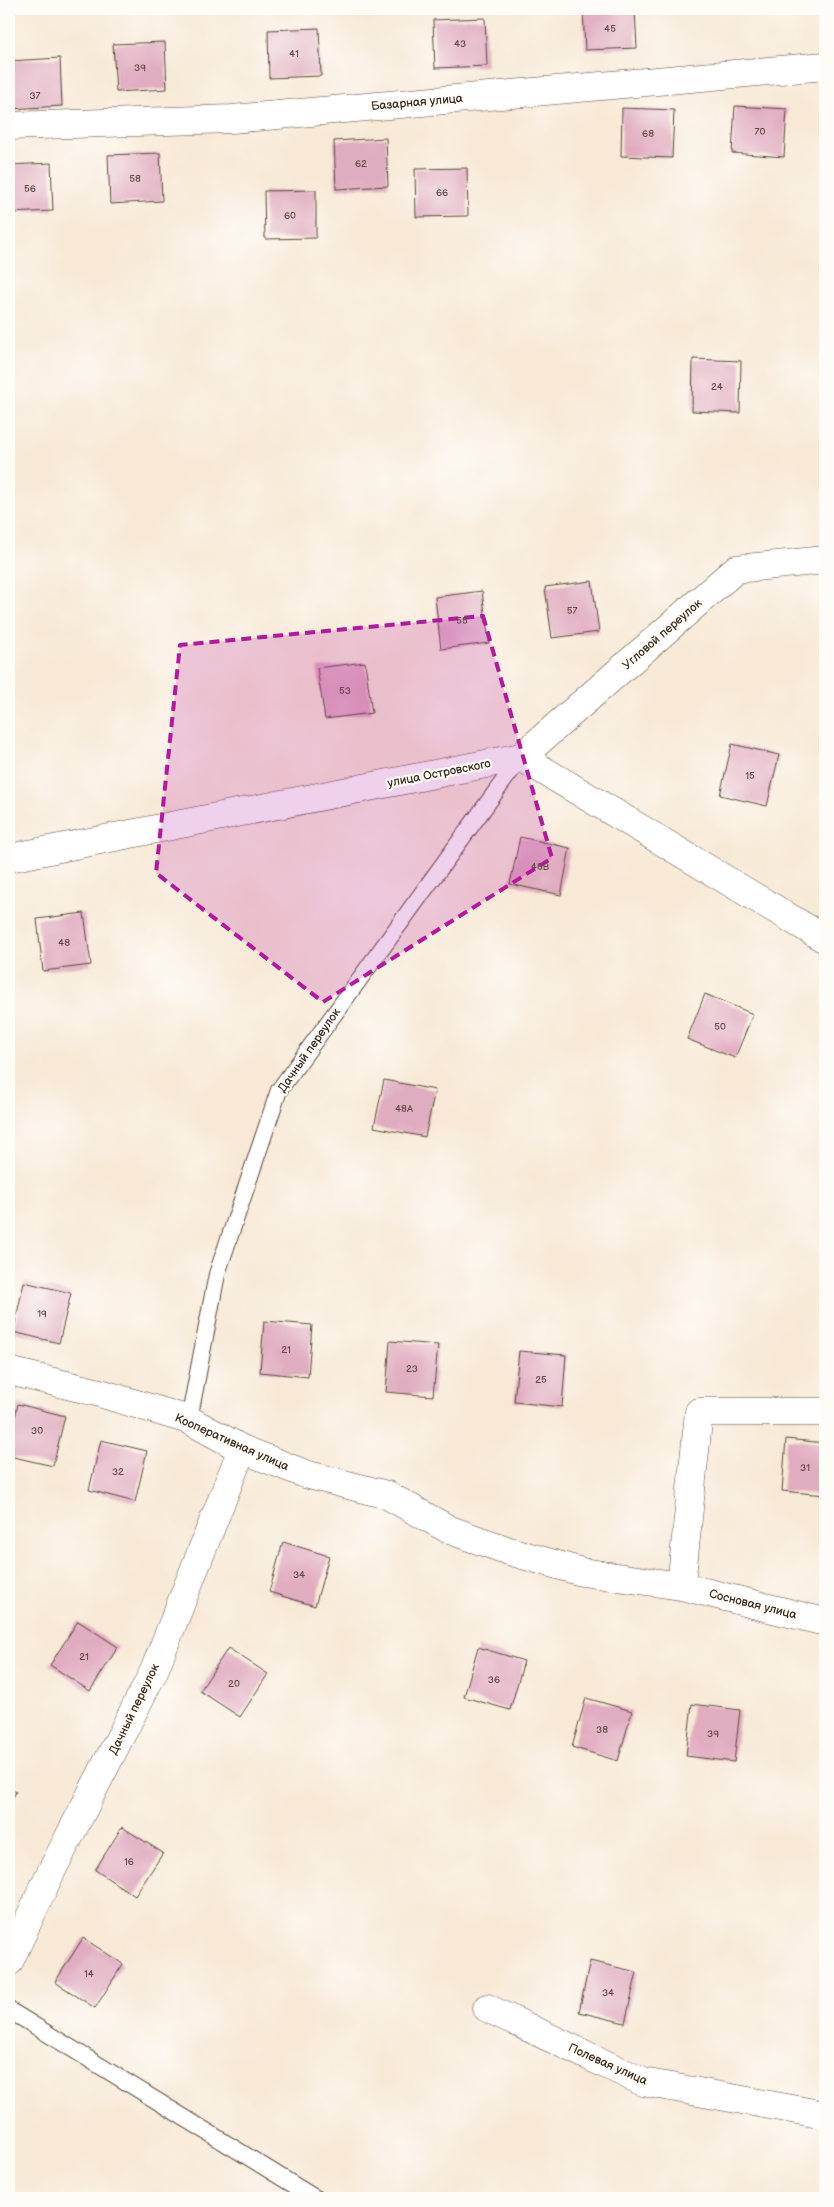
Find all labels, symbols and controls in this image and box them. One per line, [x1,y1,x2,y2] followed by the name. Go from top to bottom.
[604,23,616,35] house number: 45
[454,38,466,50] house number: 43
[289,48,299,60] house number: 41
[134,62,146,74] house number: 39
[29,90,41,102] house number: 37
[371,91,464,114] street label: Базарная улица
[755,126,766,138] house number: 70
[642,128,654,140] house number: 68
[355,158,367,170] house number: 62
[129,173,141,185] house number: 58
[24,183,36,195] house number: 56
[436,187,448,199] house number: 66
[284,210,296,222] house number: 60
[711,381,723,393] house number: 24
[620,595,706,673] street label: Угловой переулок
[567,605,577,617] house number: 57
[456,615,468,627] house number: 55
[339,685,351,697] house number: 53
[386,756,492,791] street label: улица Островского
[745,770,755,782] house number: 15
[531,861,550,873] house number: 48В
[58,937,70,949] house number: 48
[275,1005,344,1095] street label: Дачный переулок
[714,1021,726,1033] house number: 50
[395,1103,414,1115] house number: 48А
[37,1308,47,1320] house number: 19
[281,1344,291,1356] house number: 21
[406,1363,418,1375] house number: 23
[535,1374,547,1386] house number: 25
[172,1411,291,1474] street label: Кооперативная улица
[31,1425,43,1437] house number: 30
[800,1462,810,1474] house number: 31
[112,1466,124,1478] house number: 32
[293,1569,305,1581] house number: 34
[707,1586,798,1623] street label: Сосновая улица
[79,1651,89,1663] house number: 21
[106,1661,163,1757] street label: Дачный переулок
[488,1674,500,1686] house number: 36
[228,1678,240,1690] house number: 20
[596,1724,608,1736] house number: 38
[707,1728,719,1740] house number: 39
[124,1856,134,1868] house number: 16
[84,1968,94,1980] house number: 14
[602,1987,614,1999] house number: 34
[566,2040,650,2089] street label: Полевая улица

